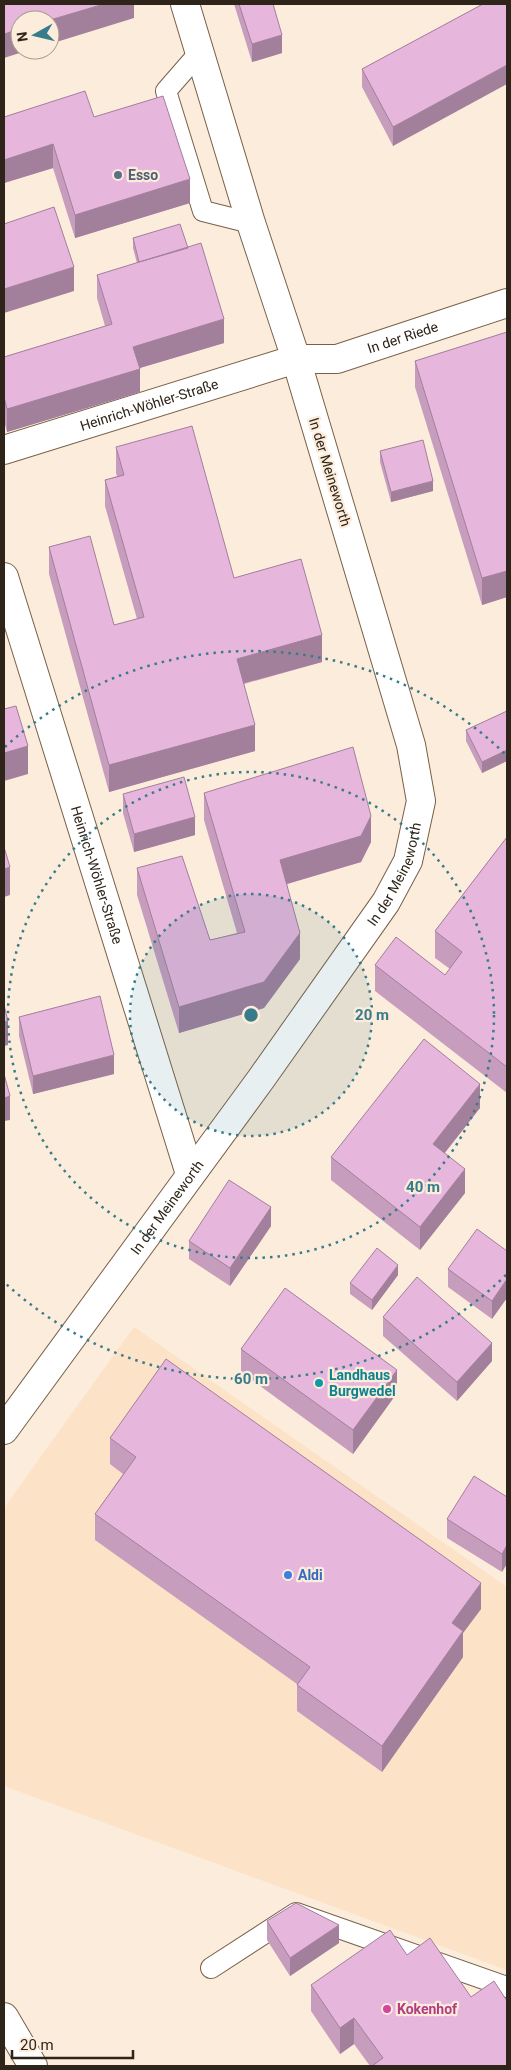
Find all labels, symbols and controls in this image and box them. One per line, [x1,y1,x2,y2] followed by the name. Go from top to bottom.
[10,10,60,60] north arrow
[14,31,31,43] text: N
[128,167,158,183] place label: Esso
[112,169,124,181] marker: Esso
[365,318,440,356] street label: In der Riede
[78,376,220,434] street label: Heinrich-Wöhler-Straße
[306,416,354,528] street label: In der Meineworth
[68,804,126,946] street label: Heinrich-Wöhler-Straße
[364,821,424,929] street label: In der Meineworth
[242,1006,260,1024] centre of rings
[355,1006,389,1024] text: 20 m
[127,1157,207,1258] street label: In der Meineworth
[406,1178,440,1196] text: 40 m
[329,1367,396,1399] place label: Landhaus Burgwedel
[234,1370,268,1388] text: 60 m
[313,1377,325,1389] marker: Landhaus Burgwedel
[298,1567,323,1583] place label: Aldi
[282,1569,294,1581] marker: Aldi
[397,2001,458,2017] place label: Kokenhof
[381,2003,393,2015] marker: Kokenhof
[12,2028,134,2060] scale bar
[20,2036,54,2054] text: 20 m

